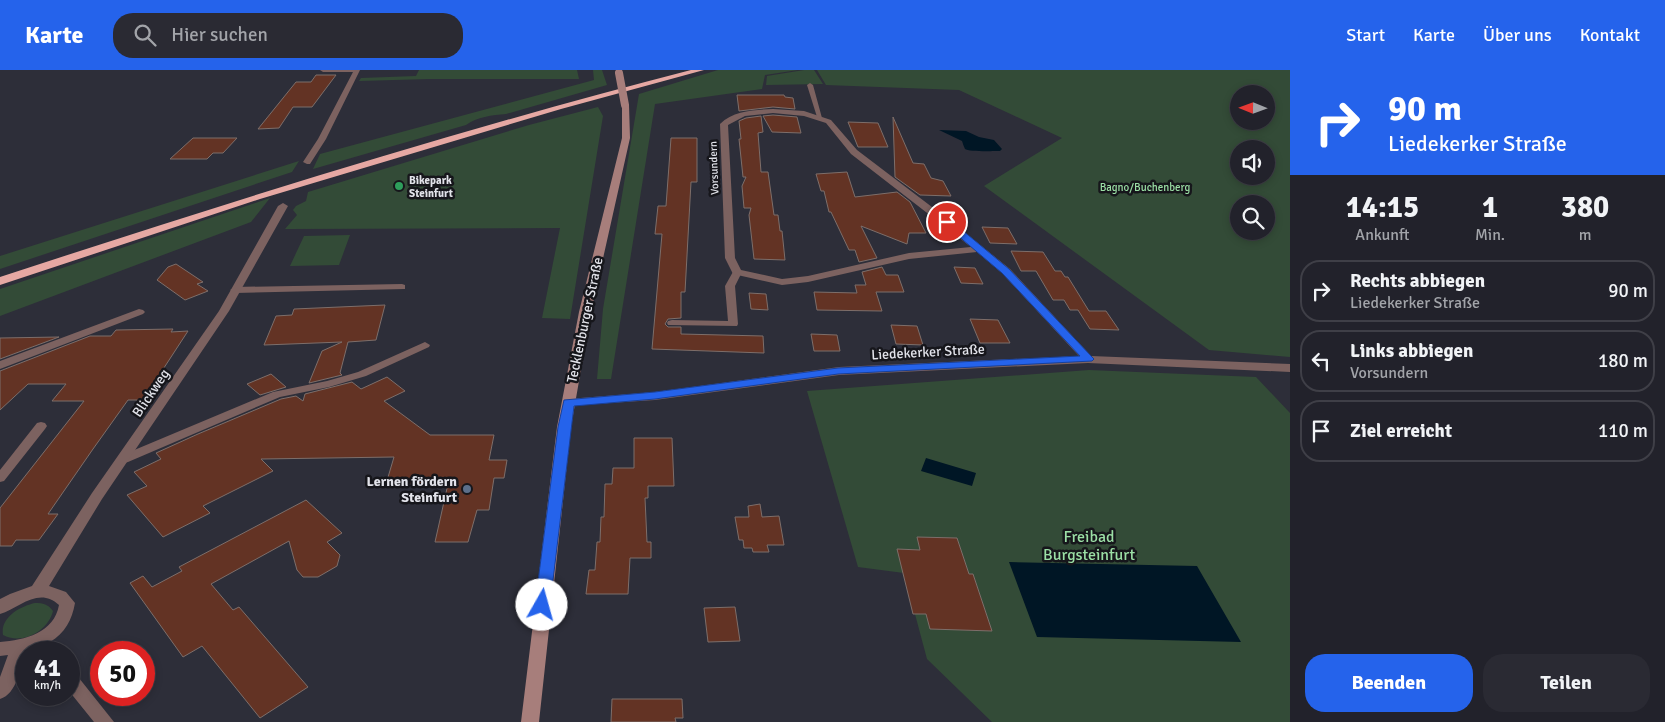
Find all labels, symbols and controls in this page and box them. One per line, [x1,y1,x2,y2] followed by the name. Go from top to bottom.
[113,13,463,58] search box
[25,20,83,50] text: Karte
[131,21,159,49] icon: search
[171,23,268,47] text: Hier suchen
[1346,24,1385,46] text: Start
[1413,24,1455,46] text: Karte
[1483,24,1552,46] text: Über uns
[1580,24,1640,46] text: Kontakt
[1230,85,1275,130] north arrow
[1230,85,1275,240] map controls
[1388,87,1462,130] text: 90 m
[1305,90,1370,155] icon: right
[1388,130,1567,157] text: Liedekerker Straße
[1230,140,1275,185] button: sound
[707,141,721,195] street label: Vorsundern
[409,174,453,200] place label: Bikepark Steinfurt
[393,180,405,192] marker: Bikepark Steinfurt
[1100,181,1191,194] park label: Bagno/Buchenberg
[1346,189,1419,226] text: 14:15
[1482,189,1498,226] text: 1
[1561,189,1609,226] text: 380
[1230,195,1275,240] button: search
[926,201,968,243] pin
[933,208,961,236] icon: arrive
[1355,225,1410,245] text: Ankunft
[1475,225,1505,245] text: Min.
[1579,225,1591,245] text: m
[563,256,607,384] street label: Tecklenburger Straße
[1350,269,1485,293] text: Rechts abbiegen
[1307,277,1335,305] icon: right
[1608,279,1648,303] text: 90 m
[1350,293,1480,313] text: Liedekerker Straße
[1350,339,1473,363] text: Links abbiegen
[871,341,985,363] street label: Liedekerker Straße
[1307,347,1335,375] icon: left
[1598,349,1648,373] text: 180 m
[1350,363,1428,383] text: Vorsundern
[129,366,173,420] street label: Blickweg
[1307,417,1335,445] icon: arrive
[1350,419,1452,443] text: Ziel erreicht
[1598,419,1648,443] text: 110 m
[367,473,458,506] place label: Lernen fördern Steinfurt
[461,483,473,495] marker: Lernen fördern Steinfurt
[1043,527,1135,565] park label: Freibad Burgsteinfurt
[515,578,567,630] position arrow
[90,641,155,706] speed limit sign: 50
[34,652,61,683] text: 41
[1305,654,1473,712] button: Beenden
[1483,654,1650,712] button: Teilen
[34,678,61,693] text: km/h

